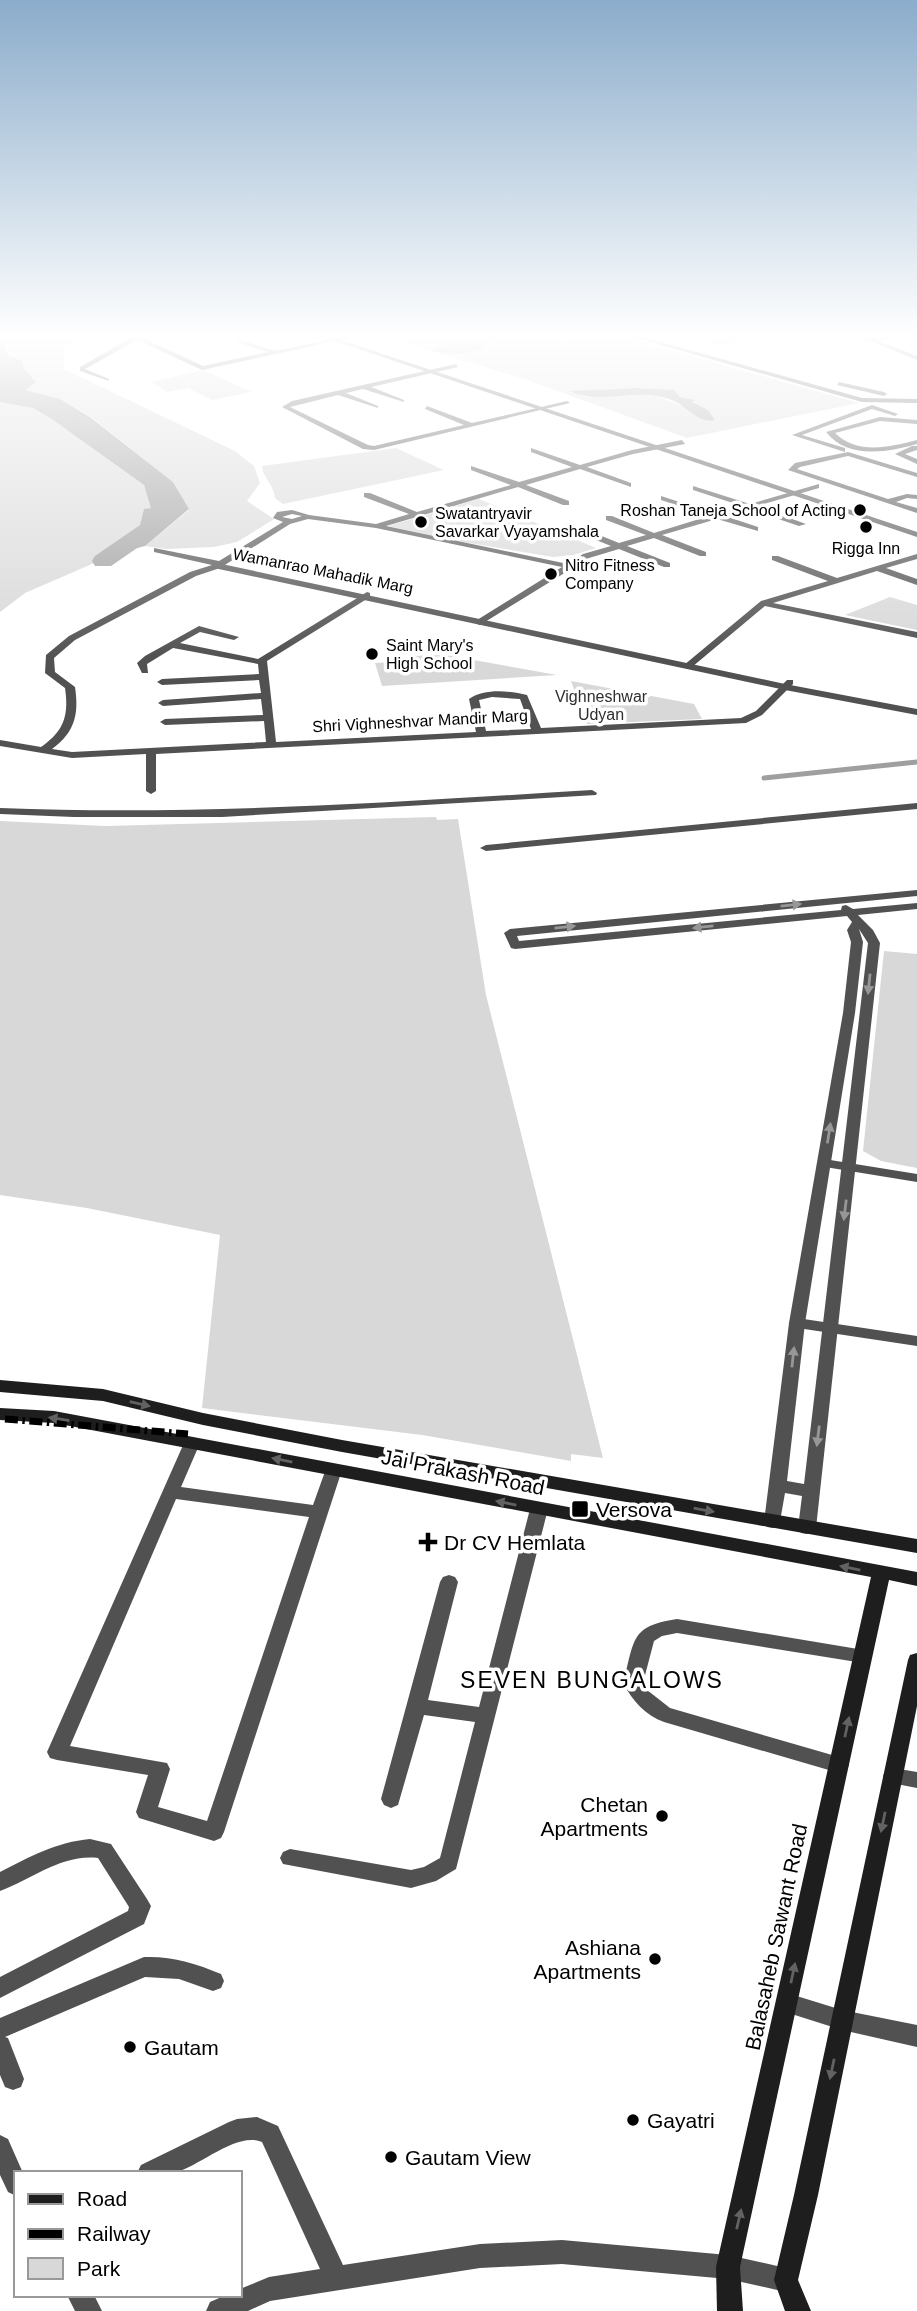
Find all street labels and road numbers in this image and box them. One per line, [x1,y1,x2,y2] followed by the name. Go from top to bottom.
[231,545,415,597] street label: Wamanrao Mahadik Marg
[312,707,528,735] street label: Shri Vighneshvar Mandir Marg
[379,1445,547,1499] street label: Jai Prakash Road
[741,1822,811,2052] street label: Balasaheb Sawant Road

